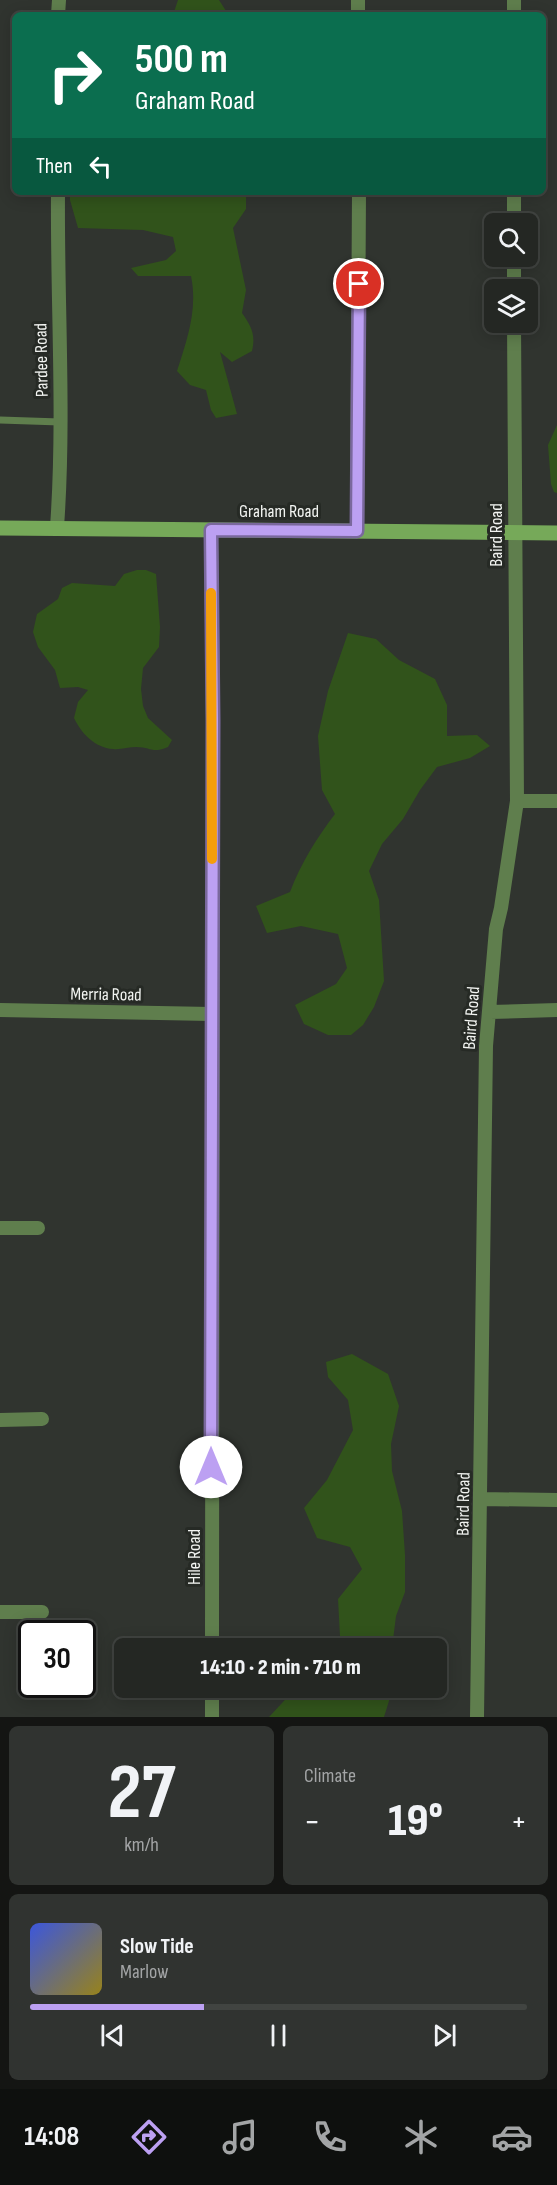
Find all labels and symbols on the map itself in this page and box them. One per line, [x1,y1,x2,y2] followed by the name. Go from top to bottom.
[333,258,384,309] pin
[30,323,53,397] street label: Pardee Road
[239,501,319,522] street label: Graham Road
[486,503,507,567] street label: Baird Road
[70,983,142,1006] street label: Merria Road
[459,986,484,1050] street label: Baird Road
[179,1435,243,1499] position arrow
[452,1472,475,1536] street label: Baird Road
[184,1529,205,1585] street label: Hile Road
[18,1620,96,1698] speed limit sign: 30

